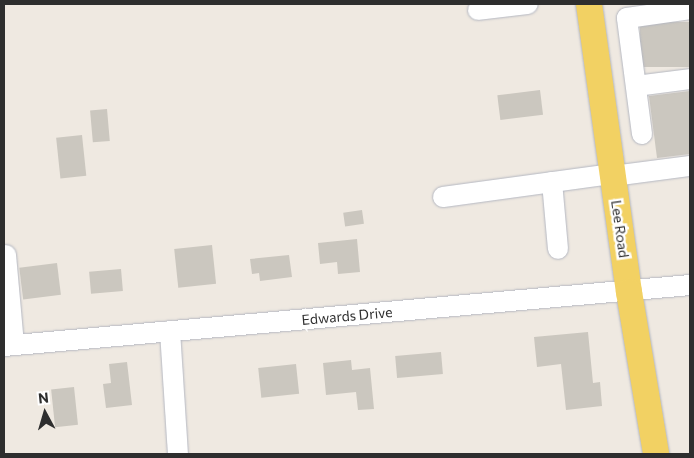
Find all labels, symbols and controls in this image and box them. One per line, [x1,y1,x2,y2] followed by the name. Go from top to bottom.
[608,199,632,259] street label: Lee Road
[301,304,393,328] street label: Edwards Drive
[20,388,70,438] north arrow
[37,389,49,407] text: N

